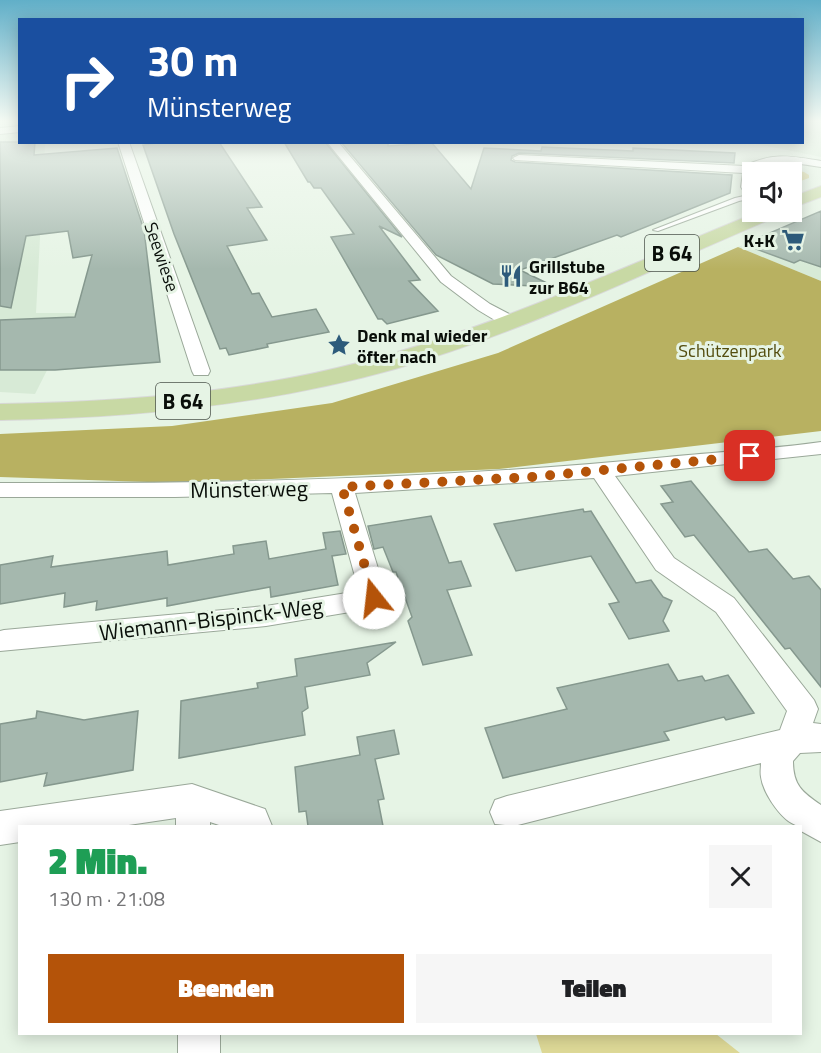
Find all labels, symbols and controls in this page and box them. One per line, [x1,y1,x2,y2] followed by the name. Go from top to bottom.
[147,28,239,92] text: 30 m
[48,42,126,120] icon: right
[147,86,291,127] text: Münsterweg
[742,162,802,222] map controls
[742,162,802,222] button: sound
[138,219,186,295] street label: Seewiese
[744,227,775,254] place label: K+K
[780,227,806,253] supermarket icon: K+K
[645,235,699,271] road number: B 64
[529,253,605,301] place label: Grillstube zur B64
[498,263,524,289] restaurant icon: Grillstube zur B64
[357,322,488,370] place label: Denk mal wieder öfter nach
[326,332,352,358] place icon: Denk mal wieder öfter nach
[678,337,782,364] park label: Schützenpark
[156,383,210,419] road number: B 64
[724,430,775,481] pin
[733,439,766,472] icon: arrive
[190,471,308,507] street label: Münsterweg
[342,566,406,630] position arrow
[97,588,325,650] street label: Wiemann-Bispinck-Weg
[48,833,147,888] text: 2 Min.
[709,845,772,908] button: close
[48,883,165,914] text: 130 m · 21:08
[48,954,404,1023] button: Beenden
[416,954,772,1023] button: Teilen

